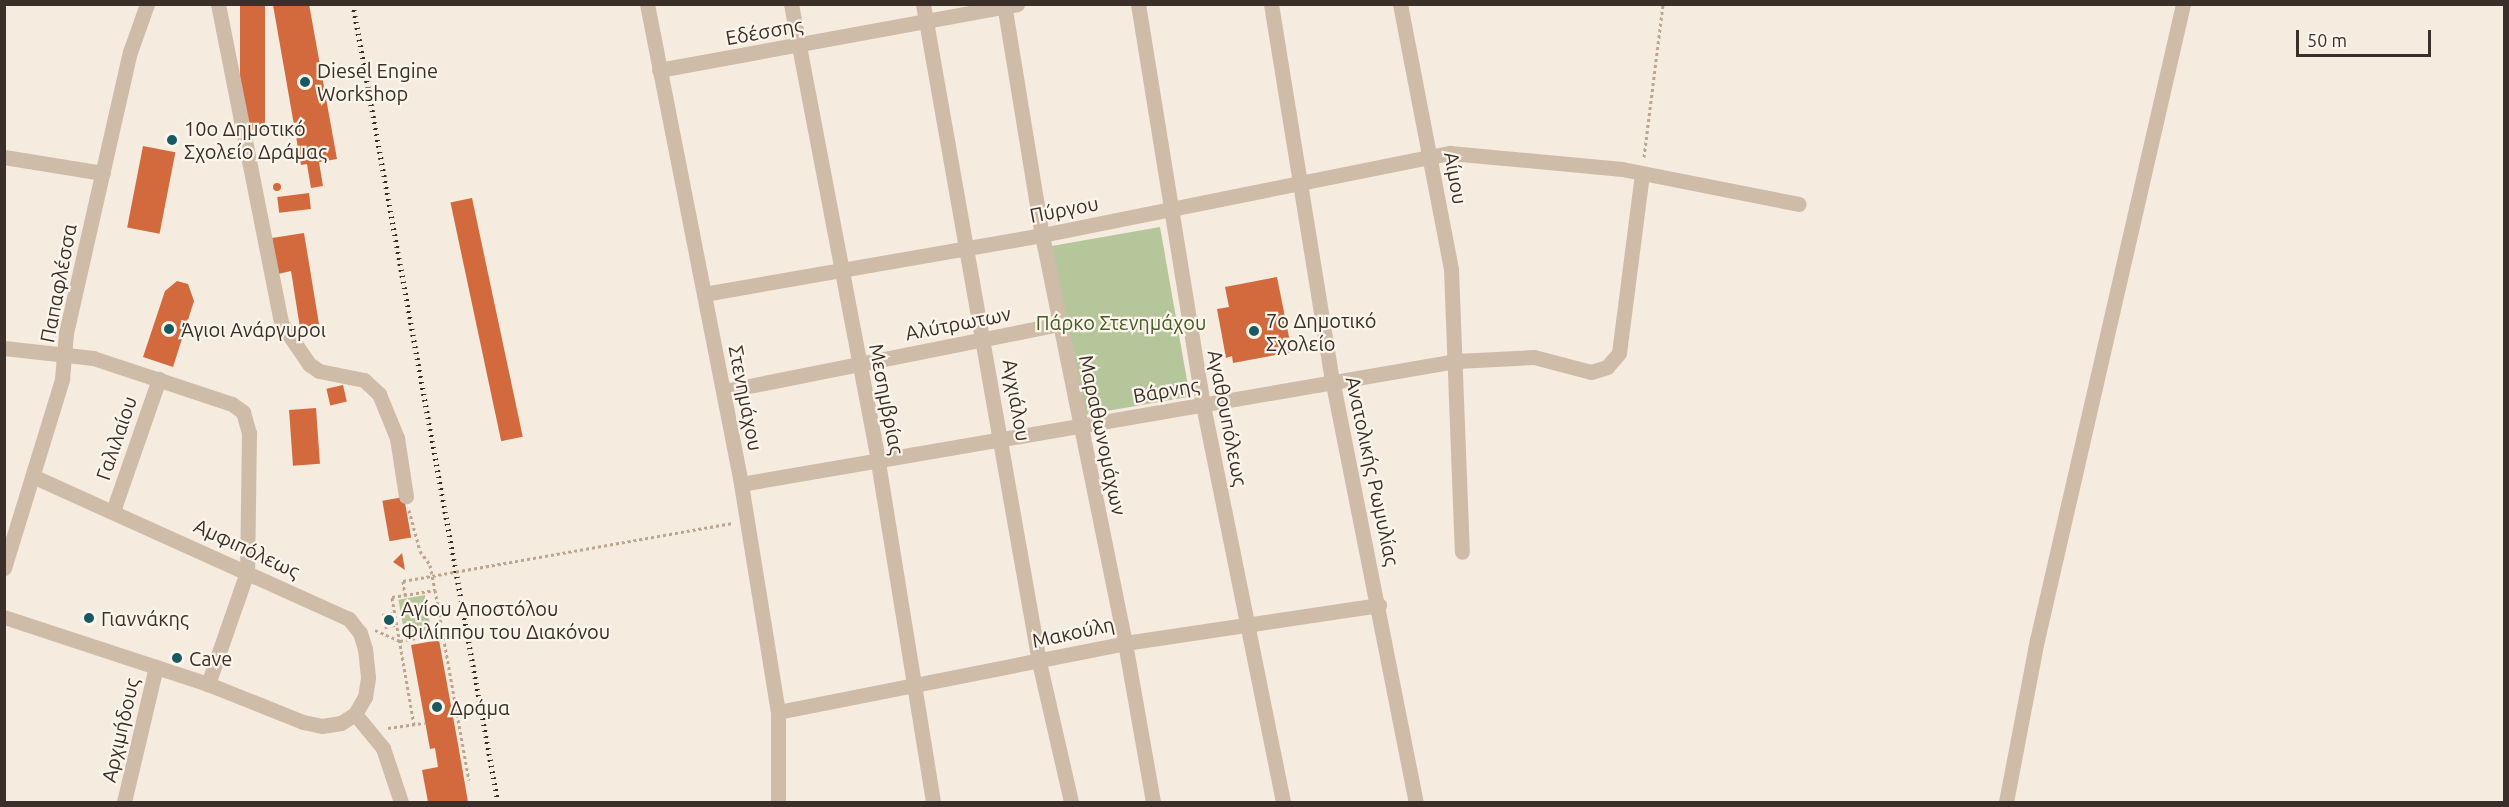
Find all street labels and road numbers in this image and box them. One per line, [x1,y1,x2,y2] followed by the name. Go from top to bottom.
[724,12,804,50] street label: Εδέσσης
[1440,150,1472,206] street label: Αίμου
[1028,191,1100,227] street label: Πύργου
[35,221,81,345] street label: Παπαφλέσσα
[903,301,1013,345] street label: Αλύτρωτων
[864,341,910,457] street label: Μεσημβρίας
[724,343,768,453] street label: Στενημάχου
[1203,348,1253,488] street label: Αγαθουπόλεως
[1074,353,1132,517] street label: Μαραθωνομάχων
[998,357,1036,443] street label: Αγχιάλου
[1131,372,1201,408] street label: Βάρνης
[1341,374,1405,568] street label: Ανατολικής Ρωμυλίας
[90,393,142,483] street label: Γαλιλαίου
[190,513,304,583] street label: Αμφιπόλεως
[1030,612,1116,652] street label: Μακούλη
[96,675,144,785] street label: Αρχιμήδους

